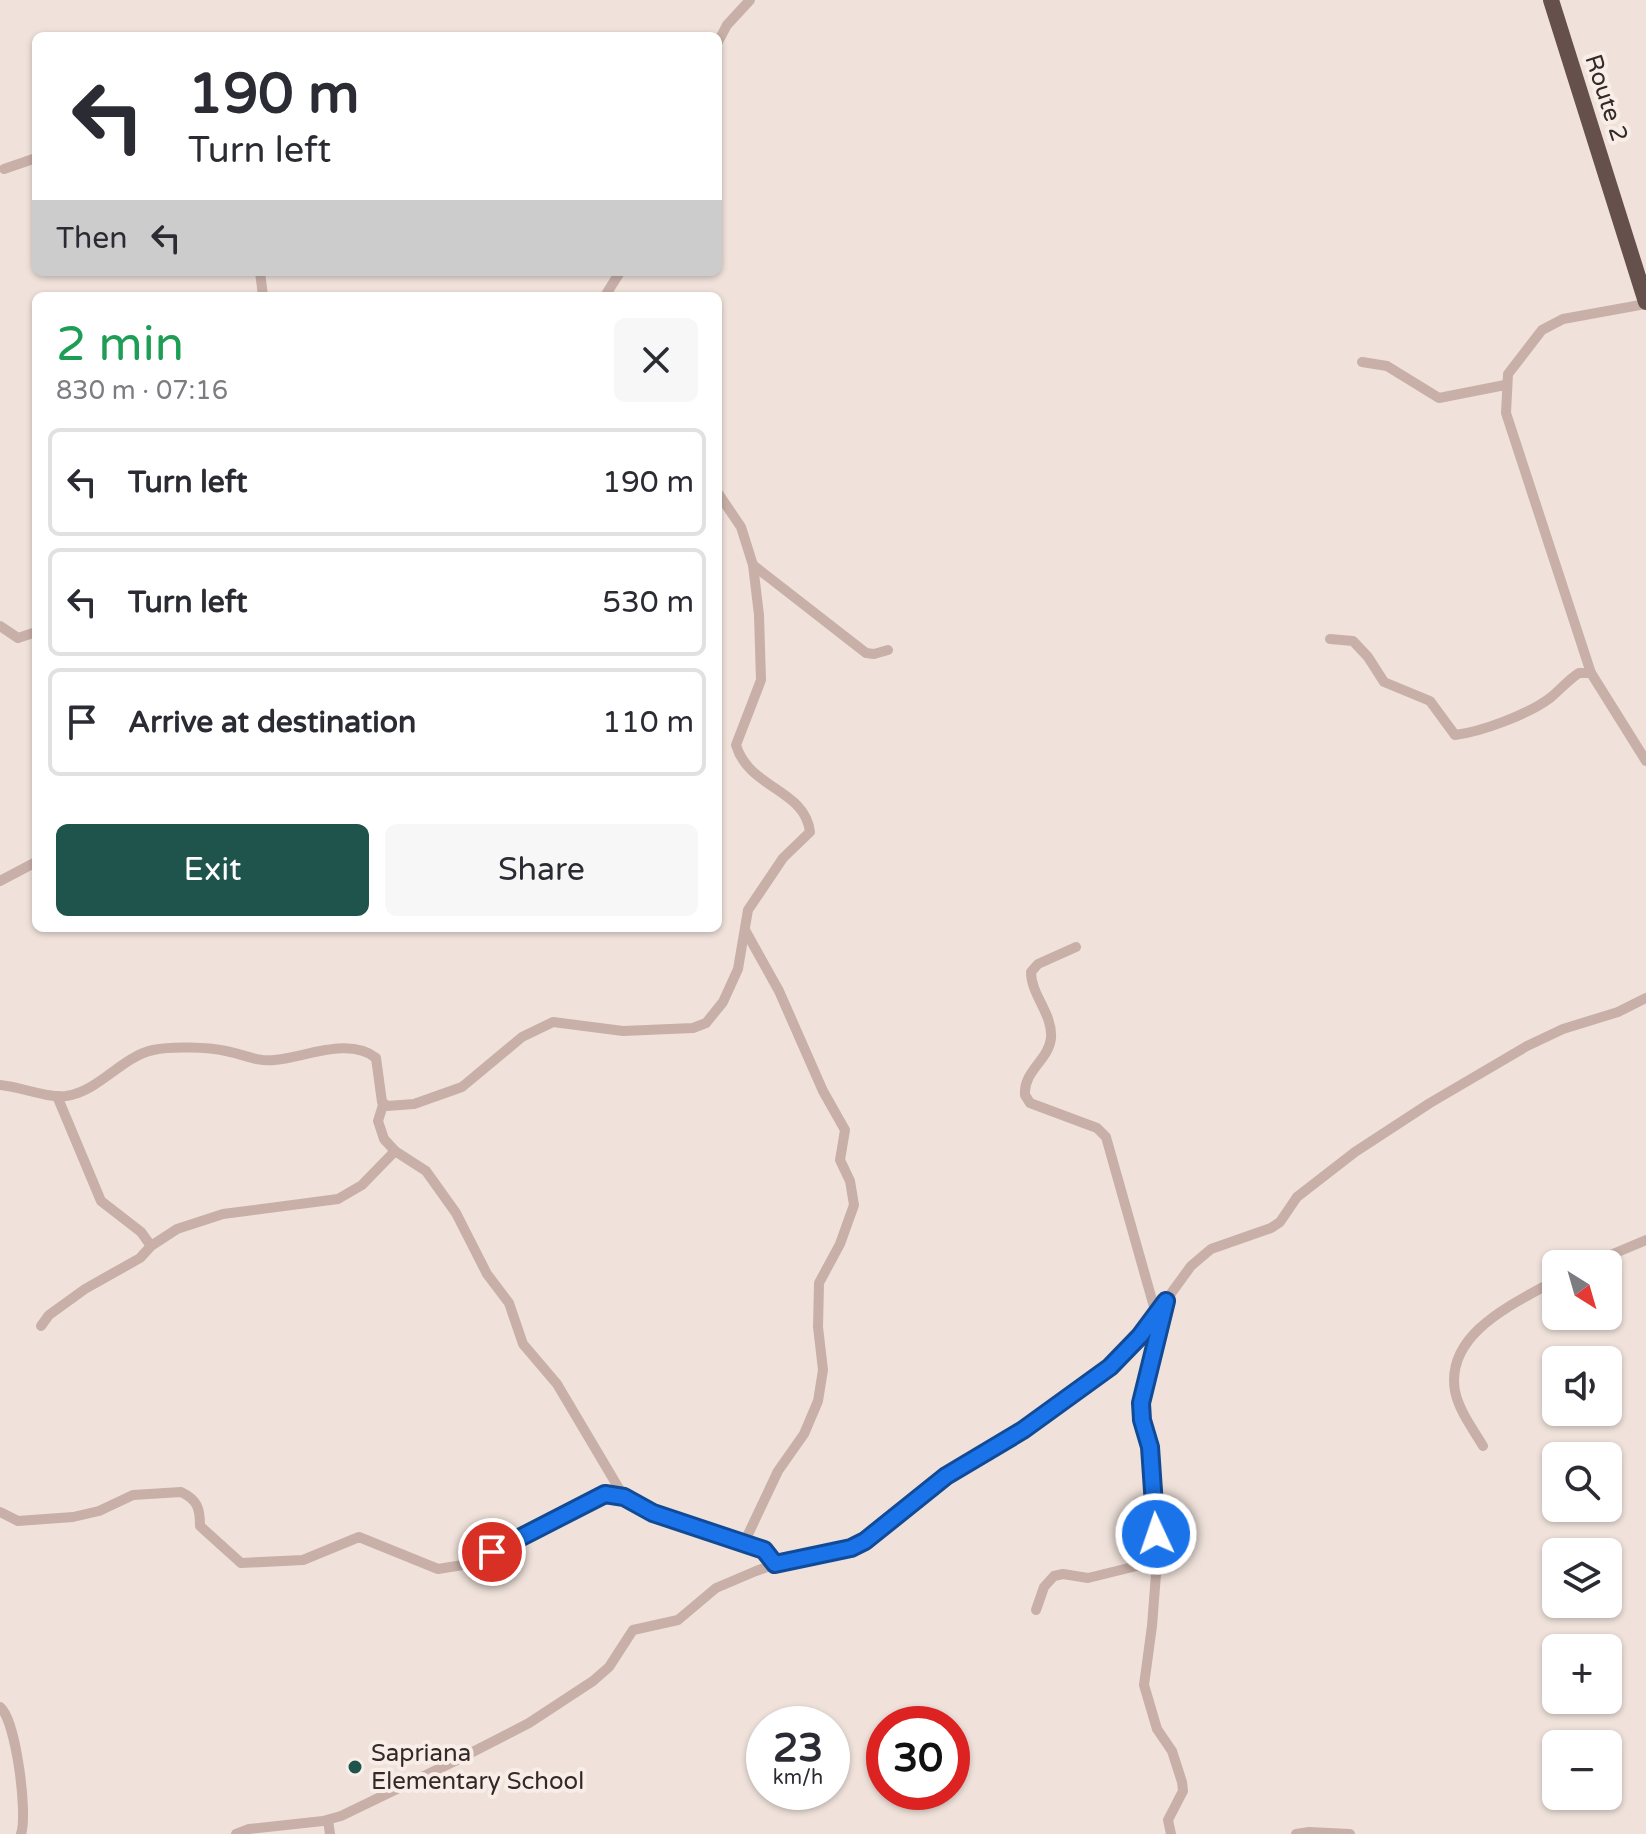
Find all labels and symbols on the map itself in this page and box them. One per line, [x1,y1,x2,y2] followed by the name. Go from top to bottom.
[1578,51,1634,145] street label: Route 2
[1542,1250,1622,1330] north arrow
[1114,1492,1198,1576] position arrow
[458,1518,526,1586] pin
[866,1706,970,1810] speed limit sign: 30
[371,1739,584,1796] place label: Sapriana Elementary School
[346,1758,364,1776] marker: Sapriana Elementary School

